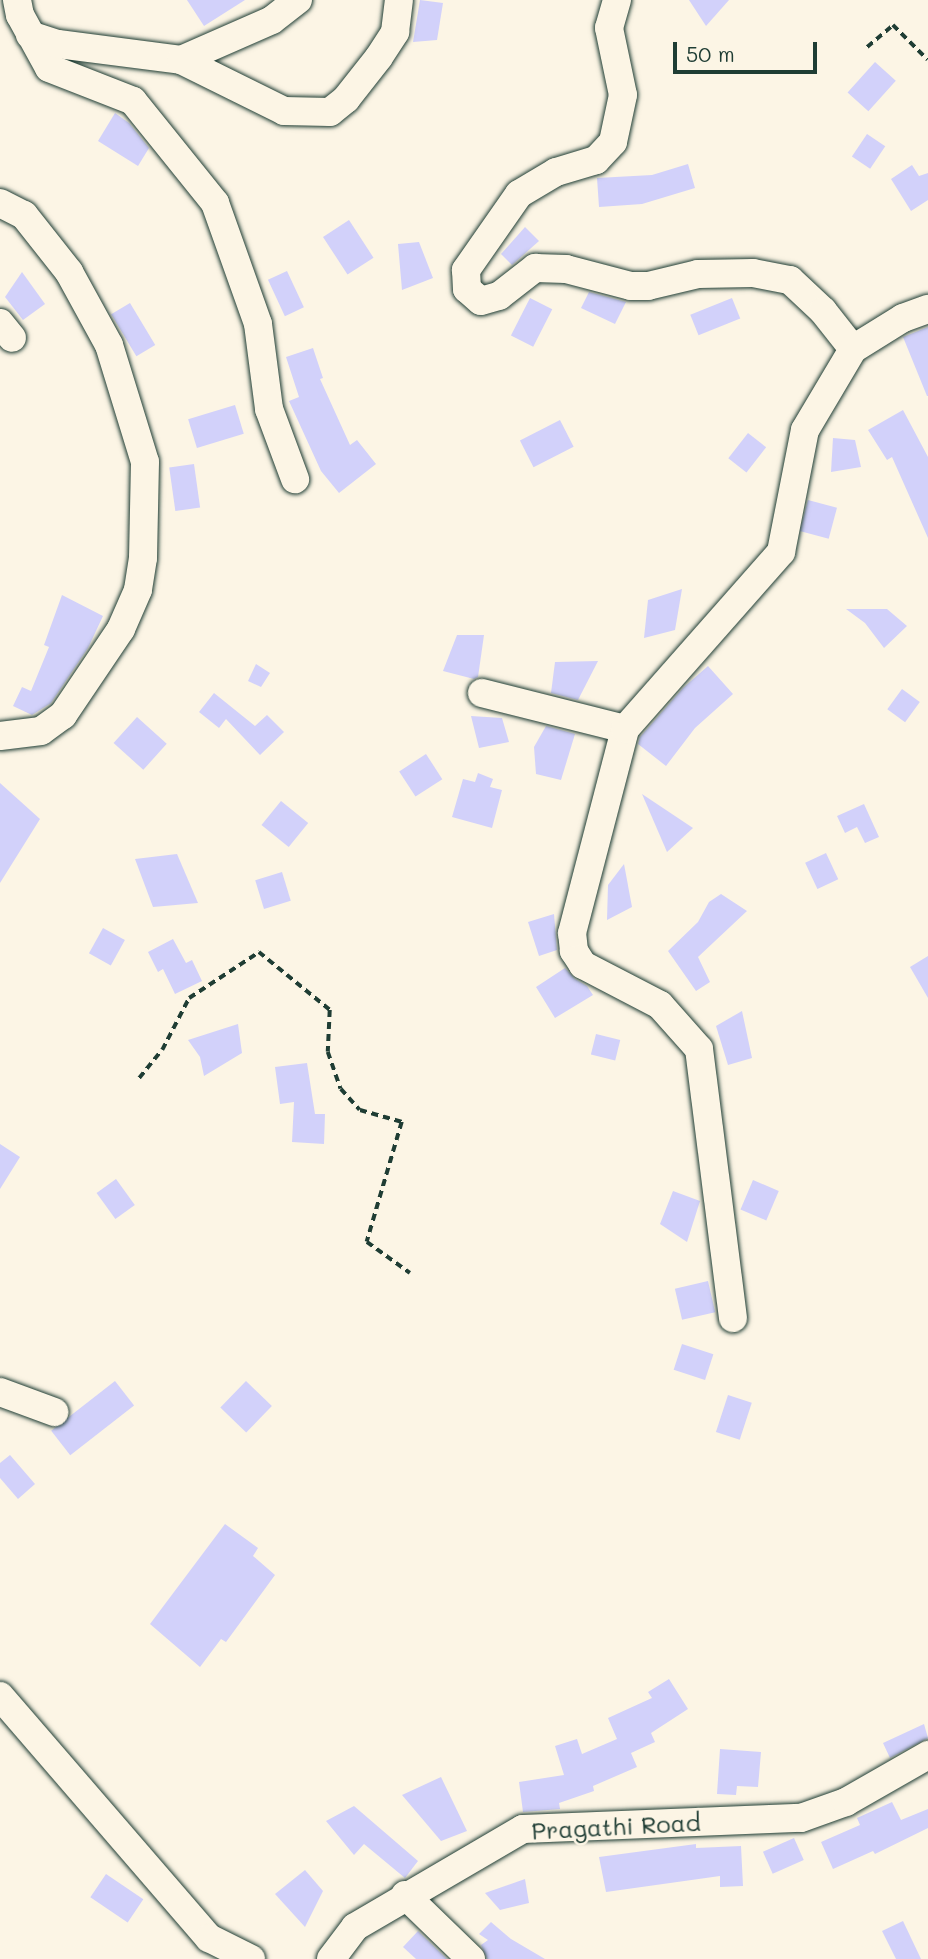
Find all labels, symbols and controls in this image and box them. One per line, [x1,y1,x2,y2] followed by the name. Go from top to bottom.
[676,28,820,72] scale bar
[686,40,735,67] text: 50 m
[531,1807,701,1845] street label: Pragathi Road

